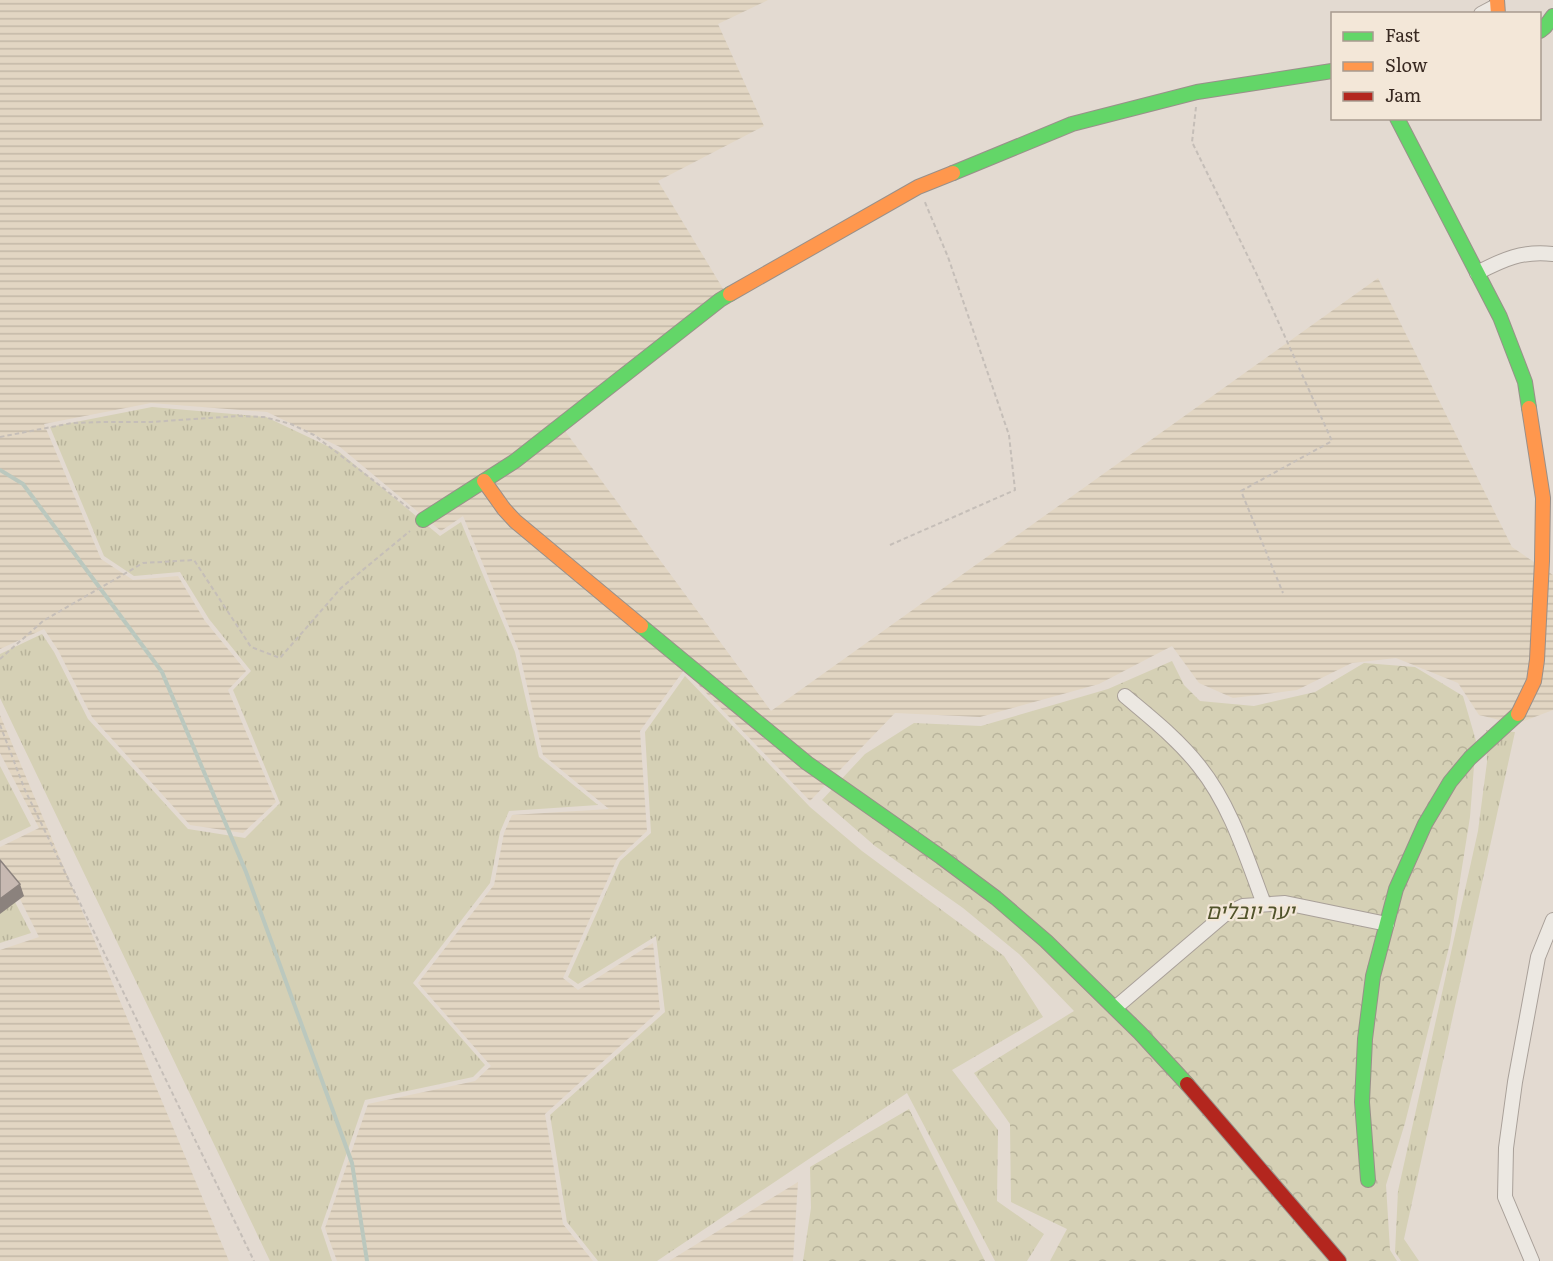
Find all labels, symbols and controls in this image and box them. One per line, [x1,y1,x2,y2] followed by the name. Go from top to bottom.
[1331,12,1541,120] legend
[1385,21,1421,48] text: Fast
[1385,51,1428,78] text: Slow
[1385,81,1421,108] text: Jam
[1206,894,1296,925] park label: יער יובלים

